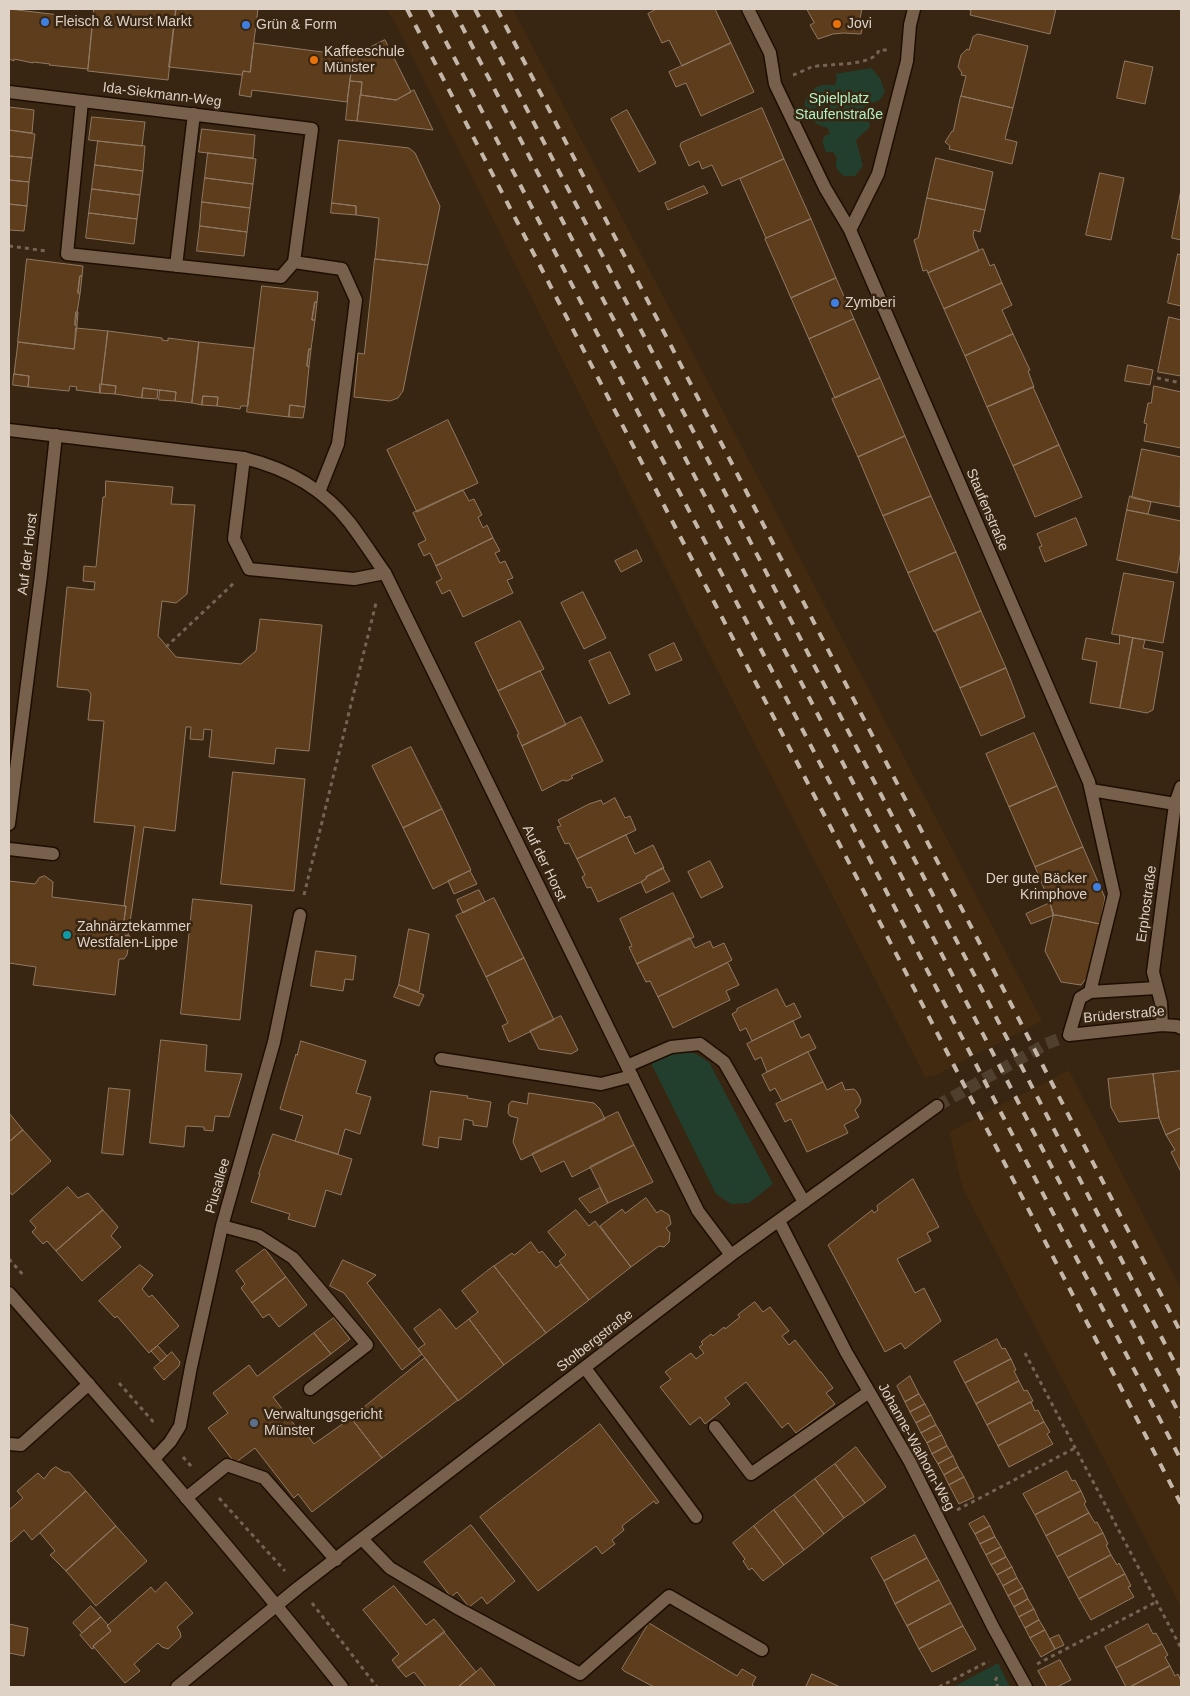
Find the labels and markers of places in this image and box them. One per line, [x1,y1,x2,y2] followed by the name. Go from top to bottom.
[55,14,192,30] place label: Fleisch & Wurst Markt
[39,16,51,28] marker: Fleisch & Wurst Markt
[847,16,872,32] place label: Jovi
[256,17,337,33] place label: Grün & Form
[831,18,843,30] marker: Jovi
[240,19,252,31] marker: Grün & Form
[324,44,405,76] place label: Kaffeeschule Münster
[308,54,320,66] marker: Kaffeeschule Münster
[845,295,896,311] place label: Zymberi
[829,297,841,309] marker: Zymberi
[986,871,1087,904] place label: Der gute Bäcker Krimphove
[1091,881,1103,893] marker: Der gute Bäcker Krimphove
[77,919,191,952] place label: Zahnärztekammer Westfalen-Lippe
[61,929,73,941] marker: Zahnärztekammer Westfalen-Lippe
[264,1407,382,1440] place label: Verwaltungsgericht Münster
[248,1417,260,1429] marker: Verwaltungsgericht Münster

